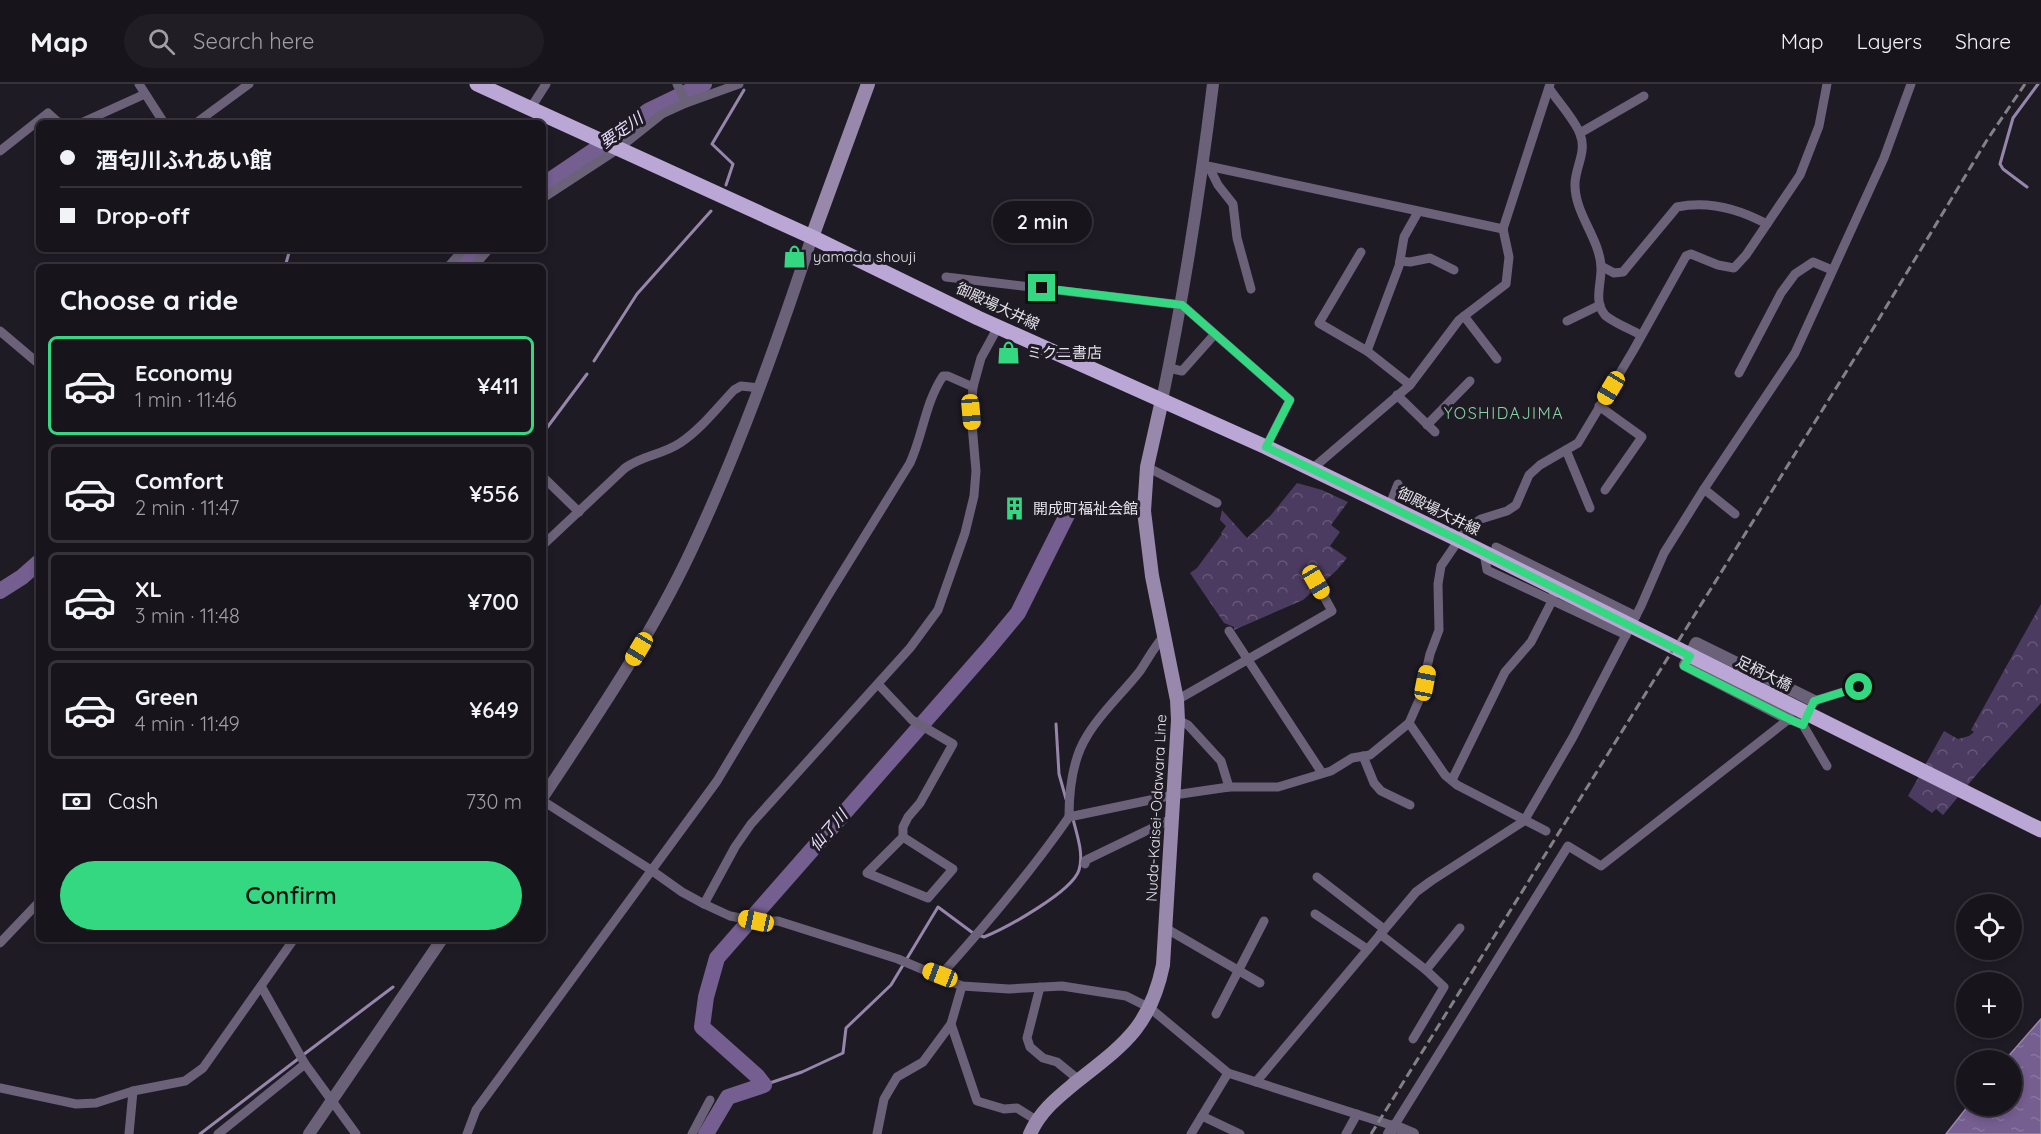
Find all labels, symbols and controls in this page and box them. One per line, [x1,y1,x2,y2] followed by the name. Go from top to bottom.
[124,14,544,68] search box
[30,24,88,59] text: Map
[145,25,178,58] icon: search
[193,27,315,55] text: Search here
[1781,28,1824,54] text: Map
[1857,28,1922,54] text: Layers
[1955,28,2011,54] text: Share
[596,107,648,152] water label: 要定川
[96,146,272,174] text: 酒匂川ふれあい館
[992,201,1092,243] callout: 2 min
[96,202,190,230] text: Drop-off
[1017,209,1068,234] text: 2 min
[782,243,808,269] shop icon: yamada shouji
[813,247,916,266] place label: yamada shouji
[1028,274,1055,301] route end
[953,278,1043,334] street label: 御殿場大井線
[60,283,238,317] text: Choose a ride
[996,339,1022,365] shop icon: ミクニ書店
[1027,343,1102,362] place label: ミクニ書店
[63,359,117,413] icon: car
[135,359,233,387] text: Economy
[1594,368,1628,408] car
[477,372,519,400] text: ¥411
[135,387,237,412] text: 1 min · 11:46
[960,393,982,431] car
[1444,403,1564,423] district label: YOSHIDAJIMA
[63,467,117,521] icon: car
[135,467,224,495] text: Comfort
[469,480,519,508] text: ¥556
[1394,483,1484,539] street label: 御殿場大井線
[135,495,239,520] text: 2 min · 11:47
[1002,495,1028,521] building icon: 開成町福祉会館
[1033,499,1138,518] place label: 開成町福祉会館
[1299,562,1333,602] car
[63,575,117,629] icon: car
[135,575,162,603] text: XL
[468,588,519,616] text: ¥700
[135,603,240,628] text: 3 min · 11:48
[622,629,656,669] car
[1733,651,1795,695] street label: 足柄大橋
[1413,664,1437,702] car
[1845,673,1872,700] route start
[63,683,117,737] icon: car
[135,683,198,711] text: Green
[469,696,519,724] text: ¥649
[135,711,240,736] text: 4 min · 11:49
[1142,714,1170,902] street label: Nuda-Kaisei-Odawara Line
[60,785,93,818] icon: cash
[108,787,159,815] text: Cash
[466,789,522,814] text: 730 m
[805,804,853,855] water label: 仙了川
[60,861,522,930] button: Confirm
[1956,894,2022,1116] map controls
[1956,894,2022,960] button: locate
[737,908,775,934] car
[920,960,960,990] car
[1956,972,2022,1038] button: +
[1956,1050,2022,1116] button: −

